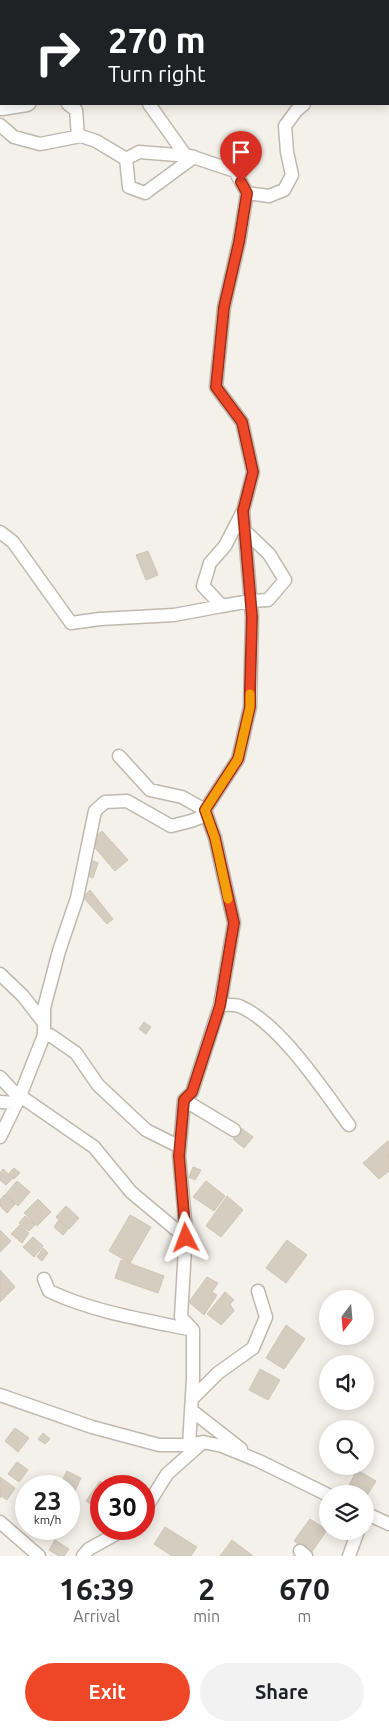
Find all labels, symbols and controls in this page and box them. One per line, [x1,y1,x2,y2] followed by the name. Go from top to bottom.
[25,20,90,85] icon: right
[108,20,206,60] text: 270 m
[108,61,206,86] text: Turn right
[220,131,262,182] pin
[227,138,255,166] icon: arrive
[159,1211,211,1263] position arrow
[319,1290,374,1345] north arrow
[319,1290,374,1540] map controls
[319,1355,374,1410] button: sound
[319,1420,374,1475] button: search
[90,1475,155,1540] speed limit sign: 30
[319,1485,374,1540] button: layers
[33,1487,62,1515] text: 23
[34,1513,61,1526] text: km/h
[59,1572,134,1606] text: 16:39
[198,1572,215,1606] text: 2
[279,1572,330,1606] text: 670
[73,1607,120,1625] text: Arrival
[193,1607,220,1625] text: min
[298,1607,311,1625] text: m
[25,1663,190,1721] button: Exit
[200,1663,364,1721] button: Share

